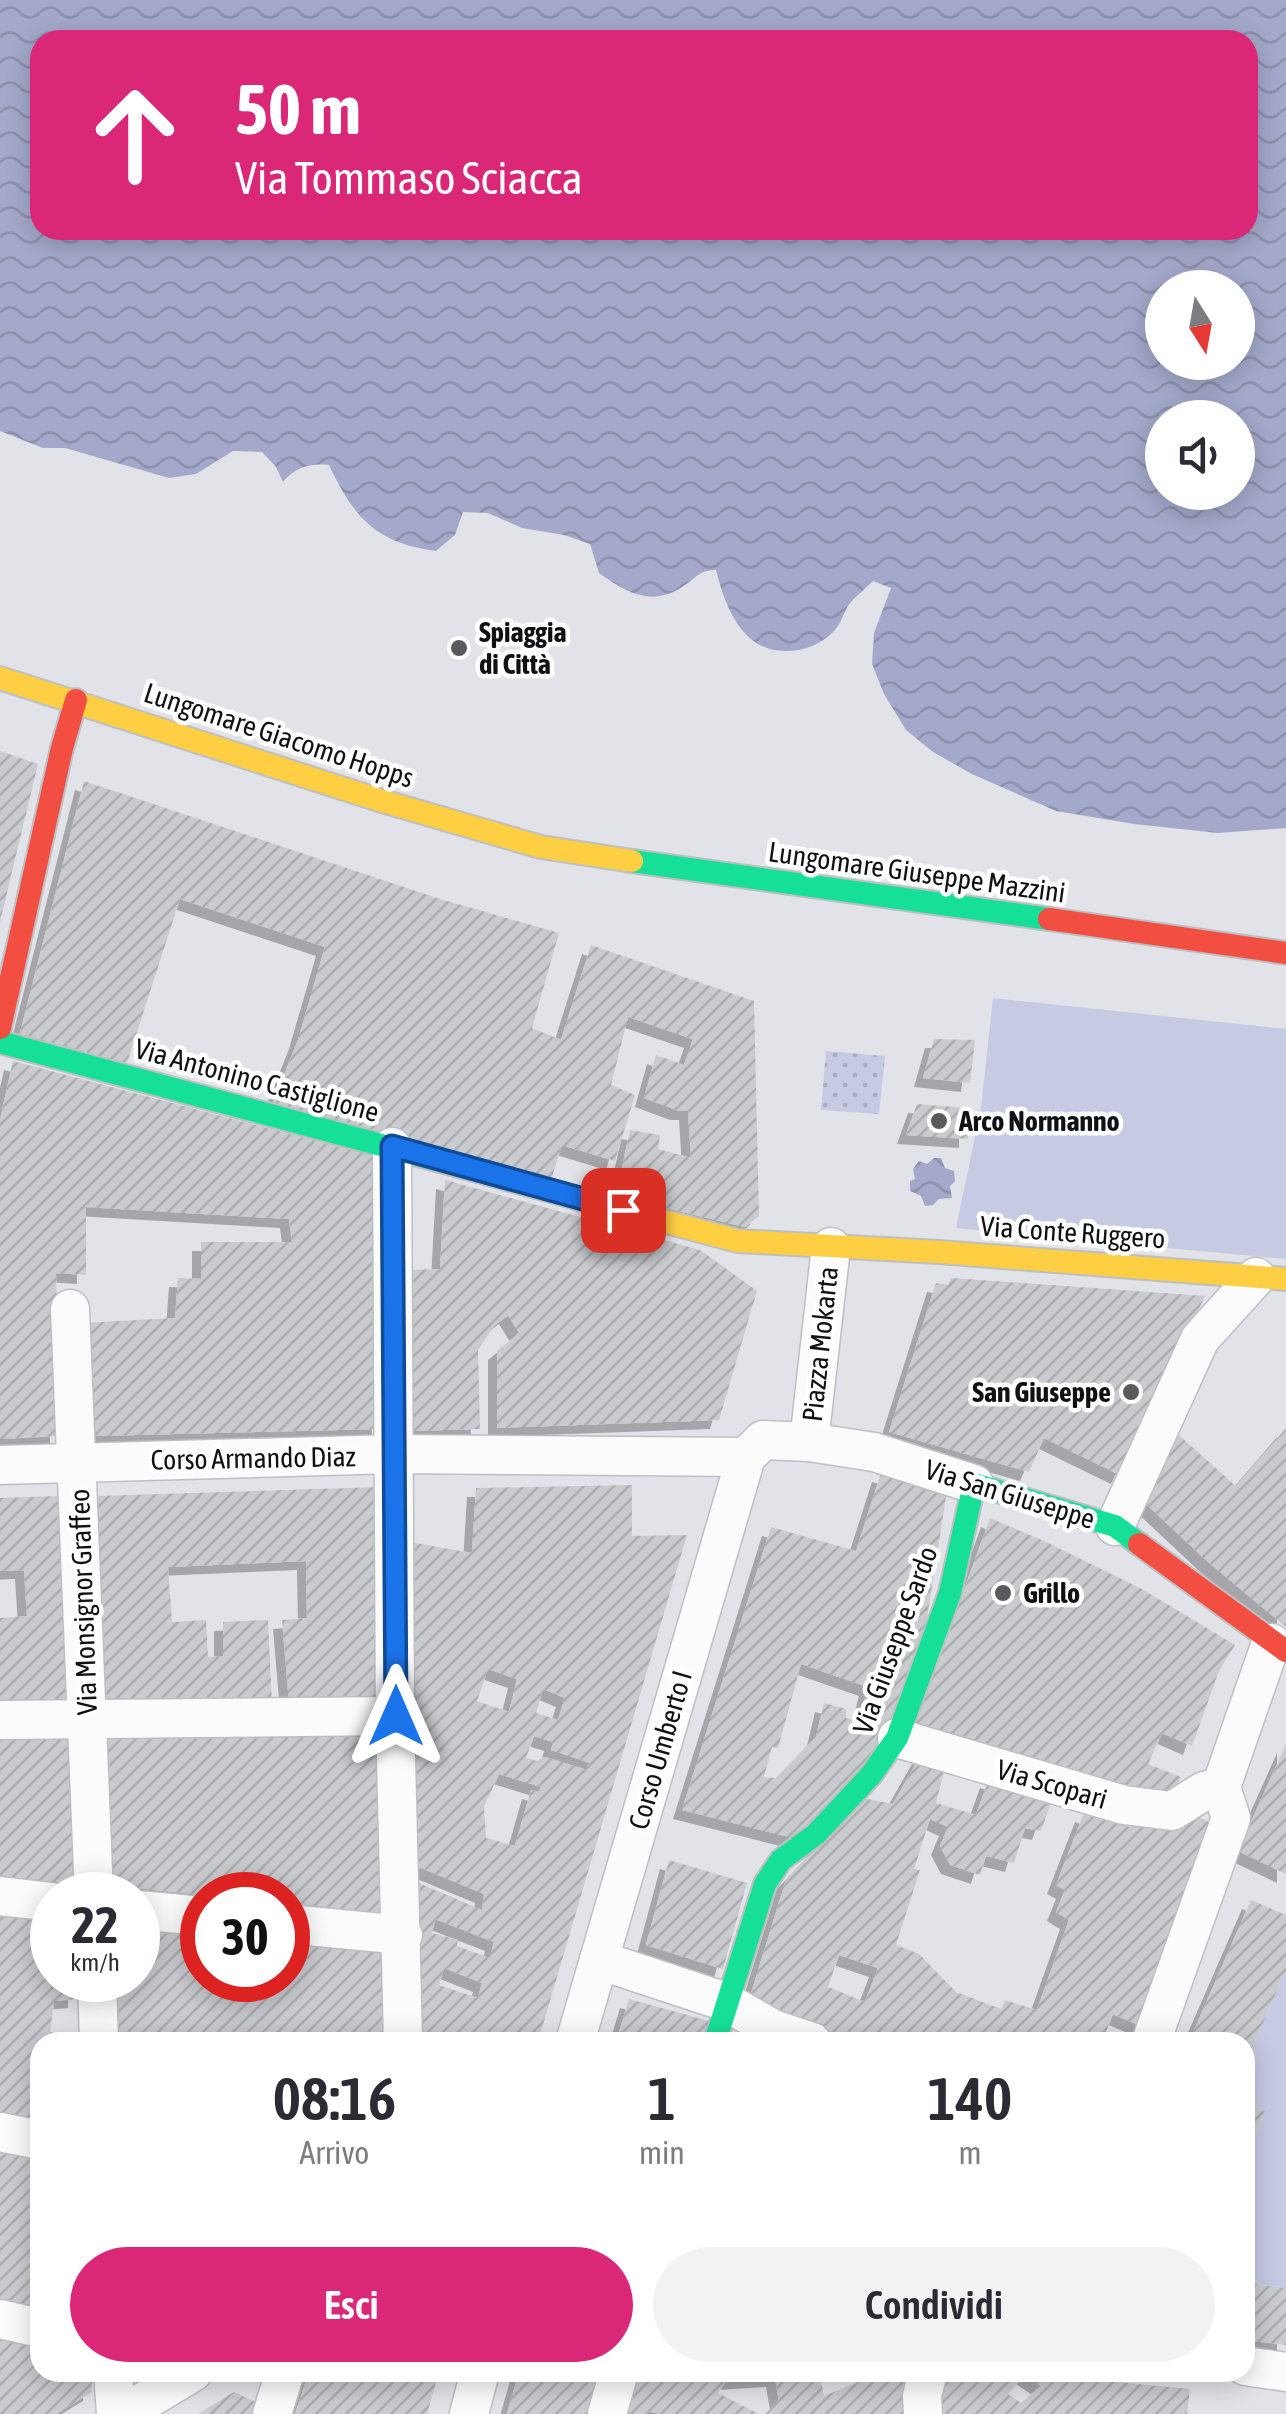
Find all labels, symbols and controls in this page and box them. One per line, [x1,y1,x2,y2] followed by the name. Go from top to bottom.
[235,69,361,149] text: 50 m
[70,70,200,200] icon: ahead
[235,152,583,204] text: Via Tommaso Sciacca
[1145,270,1255,380] north arrow
[1145,270,1255,510] map controls
[1145,400,1255,510] button: sound
[479,616,566,680] place label: Spiaggia di Città
[448,637,470,659] marker: Spiaggia di Città
[140,676,418,794] street label: Lungomare Giacomo Hopps
[766,835,1068,909] street label: Lungomare Giuseppe Mazzini
[132,1032,382,1128] street label: Via Antonino Castiglione
[958,1105,1120,1137] place label: Arco Normanno
[928,1110,950,1132] marker: Arco Normanno
[581,1168,666,1253] pin
[596,1183,651,1238] icon: arrive
[979,1210,1167,1254] street label: Via Conte Ruggero
[796,1265,844,1423] street label: Piazza Mokarta
[972,1376,1111,1408] place label: San Giuseppe
[1120,1381,1142,1403] marker: San Giuseppe
[150,1440,356,1476] street label: Corso Armando Diaz
[921,1453,1099,1535] street label: Via San Giuseppe
[63,1488,103,1716] street label: Via Monsignor Graffeo
[846,1542,944,1738] street label: Via Giuseppe Sardo
[1023,1577,1080,1609] place label: Grillo
[992,1582,1014,1604] marker: Grillo
[344,1664,448,1768] position arrow
[622,1667,698,1833] street label: Corso Umberto I
[993,1753,1111,1815] street label: Via Scopari
[180,1872,310,2002] speed limit sign: 30
[71,1896,118,1954] text: 22
[70,1948,120,1976] text: km/h
[273,2064,396,2133] text: 08:16
[648,2064,676,2133] text: 1
[928,2064,1012,2133] text: 140
[300,2134,369,2171] text: Arrivo
[639,2134,685,2171] text: min
[958,2134,981,2171] text: m
[70,2247,633,2362] button: Esci
[653,2247,1215,2362] button: Condividi

